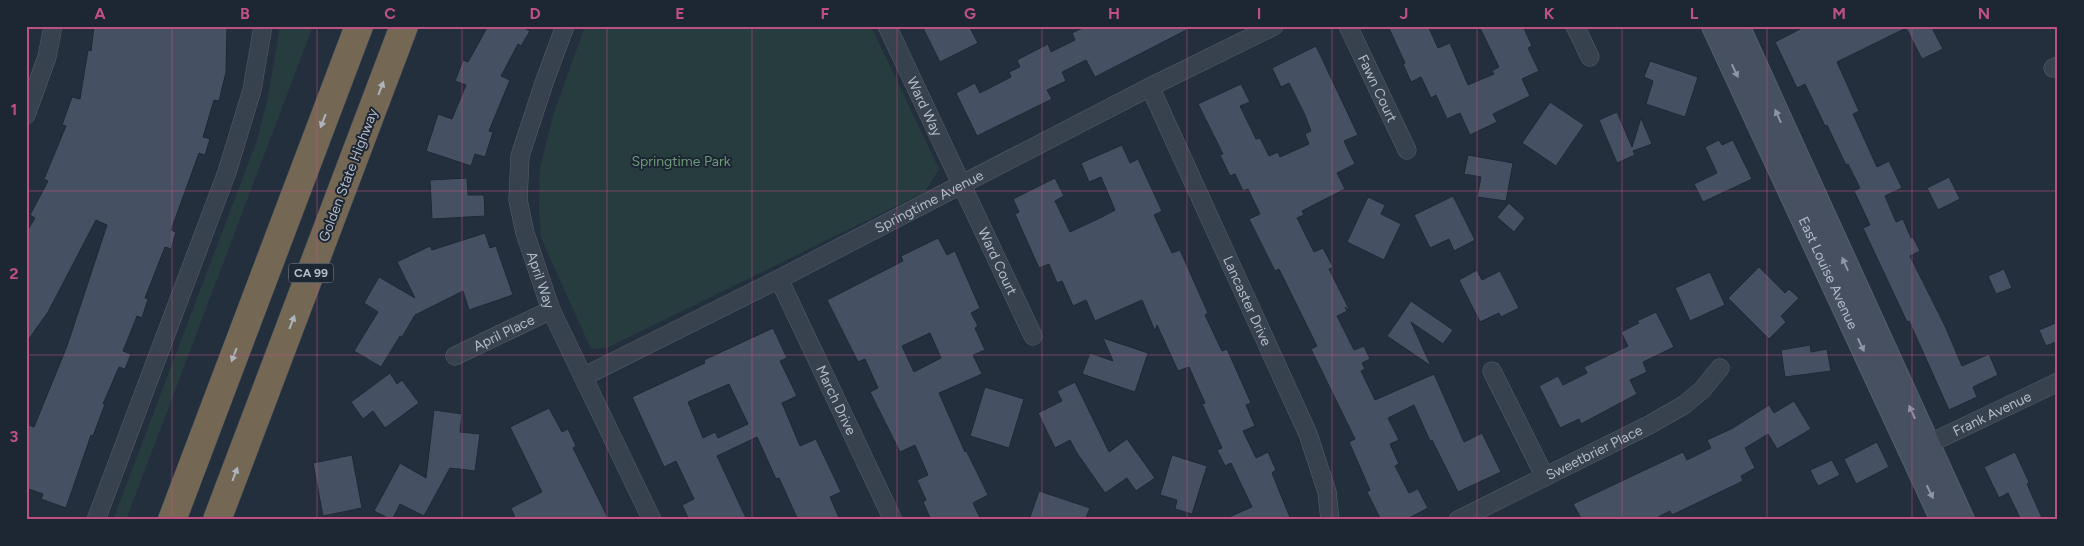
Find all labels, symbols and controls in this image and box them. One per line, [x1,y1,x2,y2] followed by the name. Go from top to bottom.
[94,4,106,23] text: A
[240,4,250,23] text: B
[384,4,396,23] text: C
[529,4,541,23] text: D
[675,4,685,23] text: E
[821,4,830,23] text: F
[964,4,976,23] text: G
[1108,4,1120,23] text: H
[1257,4,1261,23] text: I
[1400,4,1408,23] text: J
[1544,4,1555,23] text: K
[1690,4,1699,23] text: L
[1832,4,1846,23] text: M
[1978,4,1990,23] text: N
[1354,52,1401,125] street label: Fawn Court
[1730,63,1739,78] one-way arrow
[903,74,946,140] street label: Ward Way
[378,81,385,96] one-way arrow
[11,100,17,119] text: 1
[315,106,382,244] street label: Golden State Highway
[1774,109,1782,123] one-way arrow
[319,114,327,129] one-way arrow
[631,153,731,170] park label: Springtime Park
[872,167,987,237] street label: Springtime Avenue
[1795,214,1862,332] street label: East Louise Avenue
[974,225,1020,298] street label: Ward Court
[523,249,558,312] street label: April Way
[1219,253,1275,349] street label: Lancaster Drive
[1841,257,1849,271] one-way arrow
[9,264,19,283] text: 2
[288,264,334,282] road number: CA 99
[471,311,538,355] street label: April Place
[288,314,296,329] one-way arrow
[1858,338,1866,352] one-way arrow
[230,348,238,363] one-way arrow
[812,363,860,438] street label: March Drive
[1950,388,2034,440] street label: Frank Avenue
[1908,405,1916,419] one-way arrow
[1543,421,1646,484] street label: Sweetbrier Place
[10,427,19,446] text: 3
[231,466,239,481] one-way arrow
[1926,485,1934,500] one-way arrow

